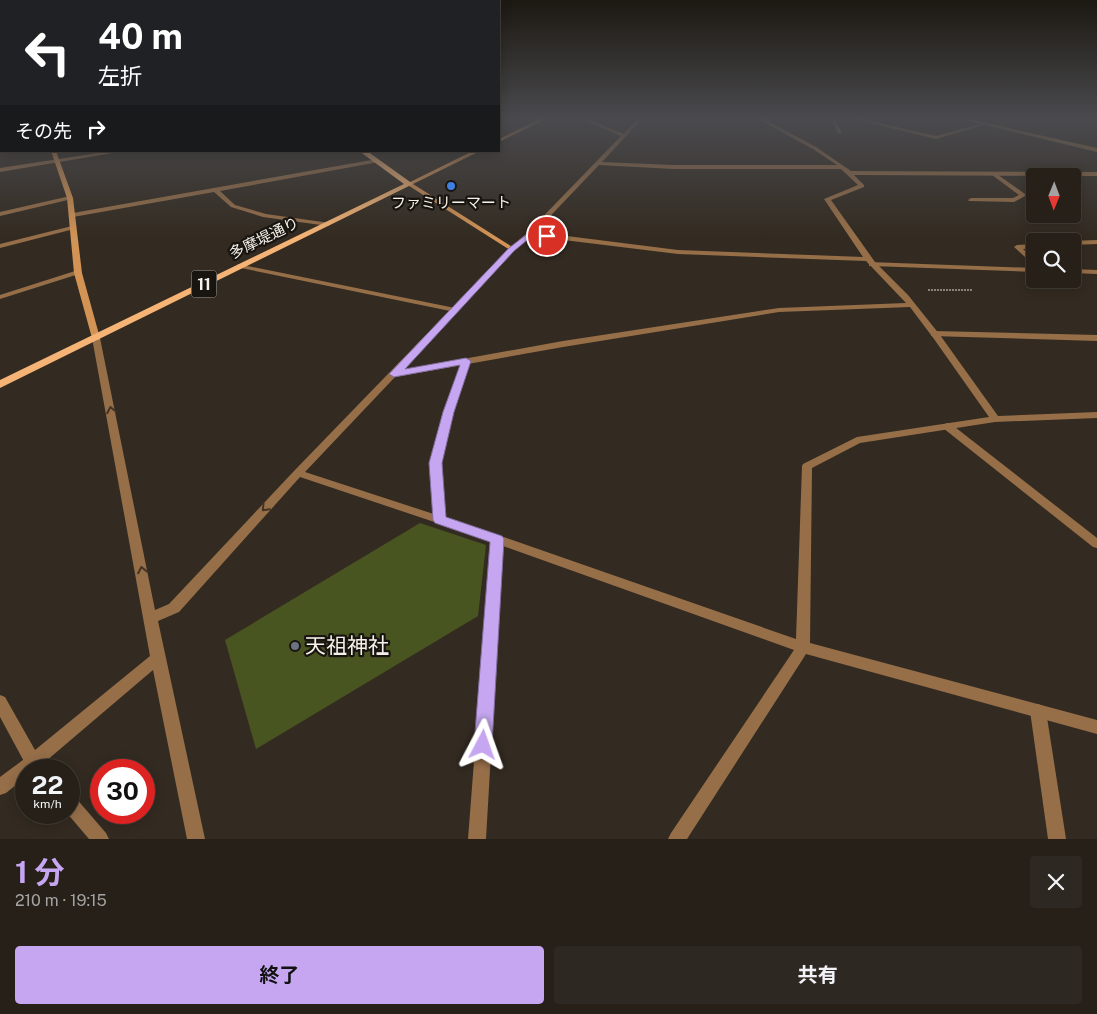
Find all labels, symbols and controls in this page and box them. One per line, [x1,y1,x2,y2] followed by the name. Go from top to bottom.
[98,16,183,57] text: 40 m
[15,20,80,85] icon: left
[98,63,142,89] text: 左折
[82,115,110,143] icon: right
[15,120,72,142] text: その先
[1026,168,1081,222] north arrow
[1026,168,1081,288] map controls
[445,180,457,192] marker: ファミリーマート
[391,194,511,211] place label: ファミリーマート
[226,213,301,262] street label: 多摩堤通り
[526,215,568,257] pin
[533,222,561,250] icon: arrive
[1026,233,1081,288] button: search
[192,270,216,298] road number: 11
[106,406,116,415] one-way arrow
[262,503,271,512] one-way arrow
[137,566,148,574] one-way arrow
[305,633,389,658] place label: 天祖神社
[289,640,301,652] marker: 天祖神社
[456,718,508,770] position arrow
[90,759,155,824] speed limit sign: 30
[32,770,63,800] text: 22
[33,797,62,811] text: km/h
[15,854,65,890] text: 1 分
[1030,856,1082,908] button: close
[15,891,107,910] text: 210 m · 19:15
[15,946,544,1004] button: 終了
[554,946,1082,1004] button: 共有

